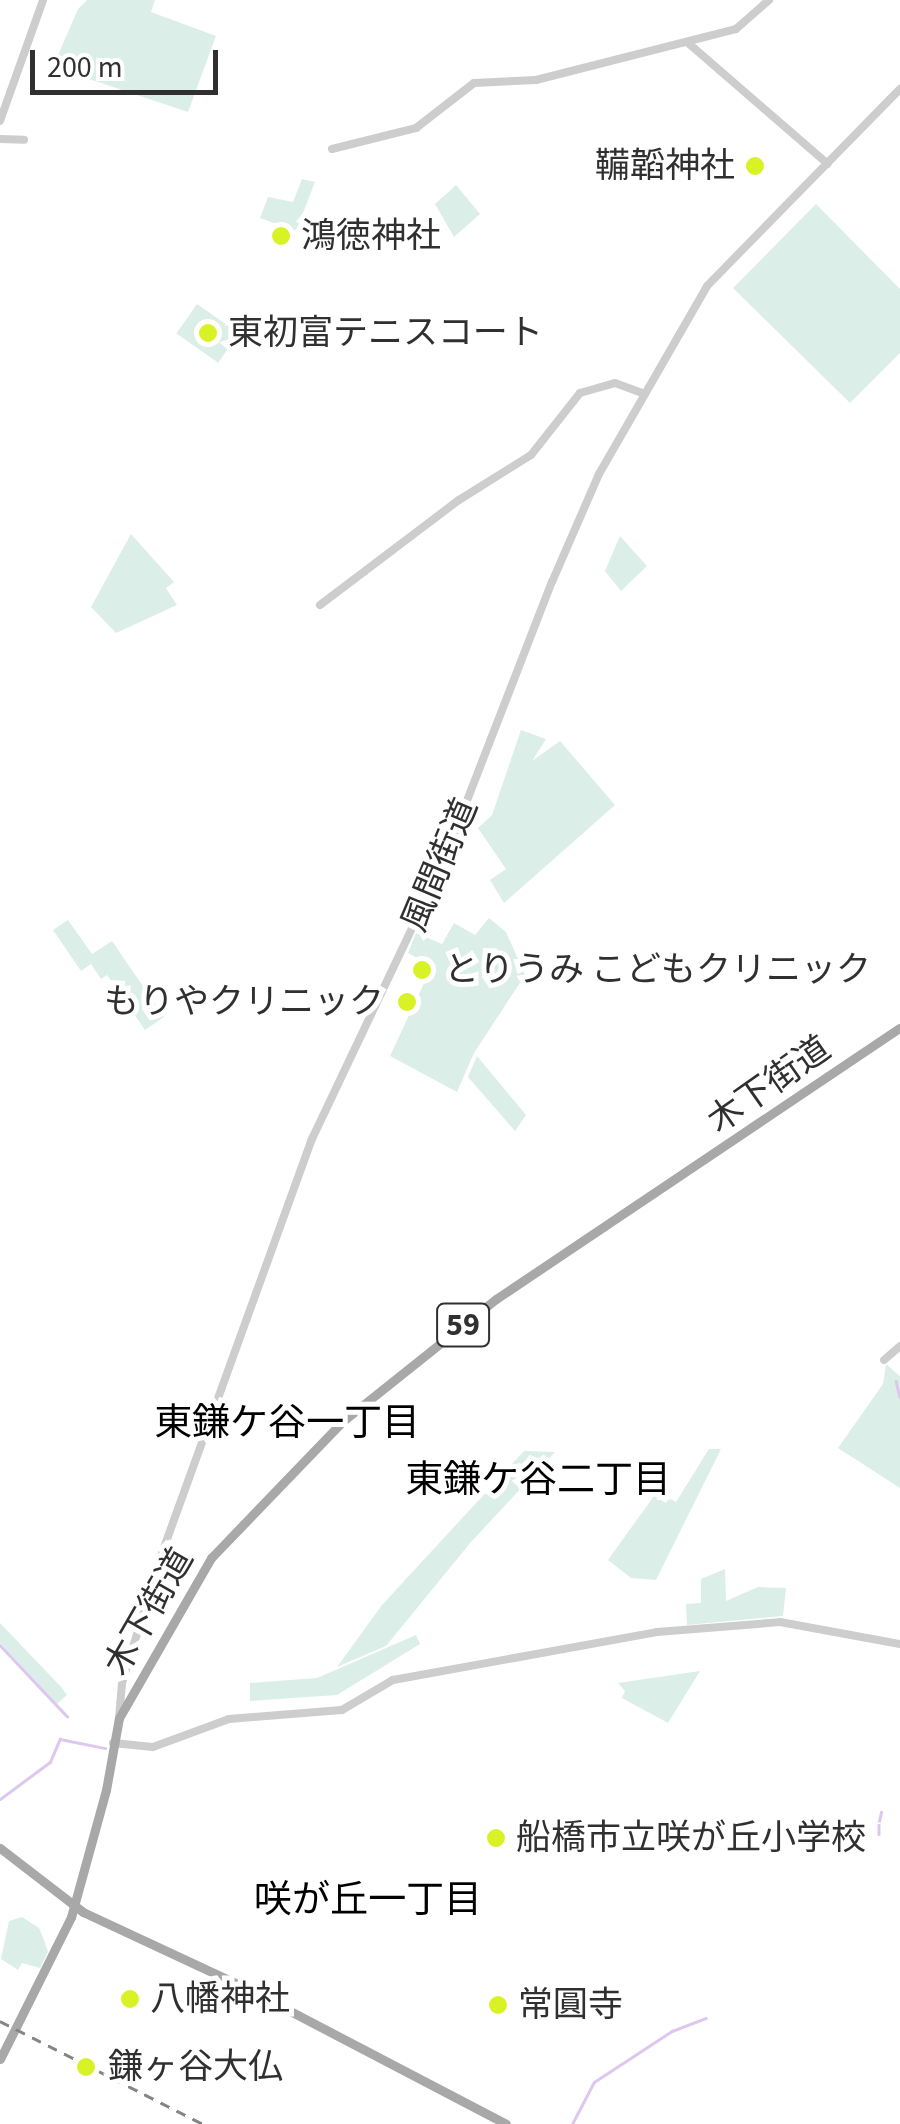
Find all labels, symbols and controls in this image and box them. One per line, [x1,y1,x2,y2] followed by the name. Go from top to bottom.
[35,30,222,92] scale bar
[47,46,123,89] text: 200 m
[595,145,735,187] place label: 鞴韜神社
[744,155,766,177] marker: 鞴韜神社
[301,215,441,257] place label: 鴻徳神社
[270,225,292,247] marker: 鴻徳神社
[228,312,543,354] place label: 東初富テニスコート
[197,322,219,344] marker: 東初富テニスコート
[393,792,487,938] street label: 風間街道
[444,949,871,991] place label: とりうみ こどもクリニック
[409,957,435,983] marker: とりうみ こどもクリニック
[104,981,384,1023] place label: もりやクリニック
[394,989,420,1015] marker: もりやクリニック
[700,1028,838,1142] street label: 木下街道
[436,1298,490,1352] road number: 59
[154,1401,420,1447] district label: 東鎌ケ谷一丁目
[405,1458,671,1504] district label: 東鎌ケ谷二丁目
[96,1541,202,1683] street label: 木下街道
[516,1817,866,1859] place label: 船橋市立咲が丘小学校
[485,1827,507,1849] marker: 船橋市立咲が丘小学校
[254,1878,482,1924] district label: 咲が丘一丁目
[150,1978,290,2020] place label: 八幡神社
[518,1984,623,2026] place label: 常圓寺
[119,1988,141,2010] marker: 八幡神社
[487,1994,509,2016] marker: 常圓寺
[108,2046,283,2088] place label: 鎌ヶ谷大仏
[73,2054,99,2080] marker: 鎌ヶ谷大仏

